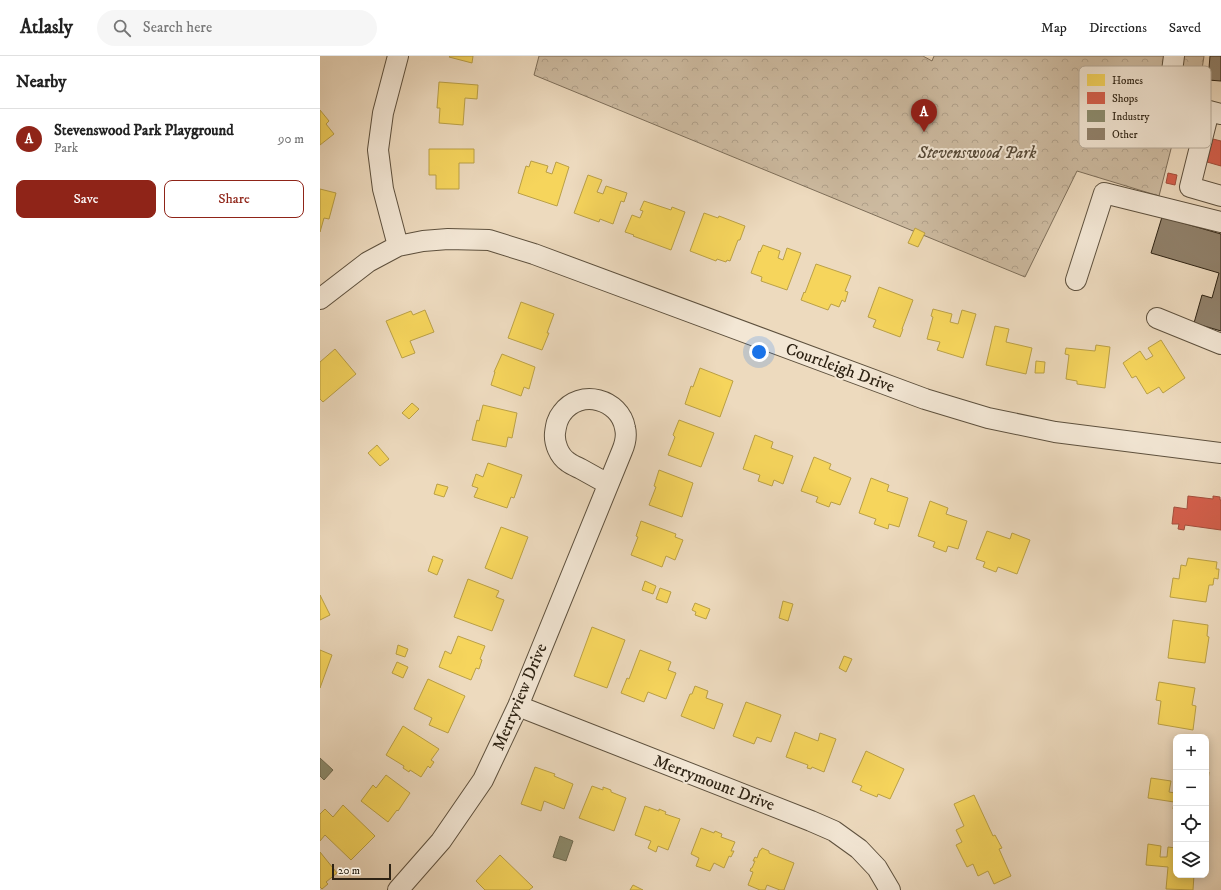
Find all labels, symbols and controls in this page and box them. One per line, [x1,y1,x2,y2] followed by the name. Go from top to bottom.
[97,10,377,46] search box
[20,16,73,39] text: Atlasly
[111,17,133,39] icon: search
[143,18,212,37] text: Search here
[1041,19,1067,37] text: Map
[1089,19,1147,37] text: Directions
[1169,19,1201,37] text: Saved
[1079,66,1211,148] legend
[16,71,66,93] text: Nearby
[1112,74,1143,88] text: Homes
[1112,92,1138,106] text: Shops
[911,99,937,132] pin: A
[1112,110,1150,124] text: Industry
[54,121,234,140] text: Stevenswood Park Playground
[1112,128,1139,142] text: Other
[25,131,33,147] text: A
[278,131,304,147] text: 90 m
[54,140,78,156] text: Park
[917,142,1037,164] park label: Stevenswood Park
[16,180,156,218] button: Save
[164,180,304,218] button: Share
[782,338,898,398] street label: Courtleigh Drive
[749,342,769,362] your location
[488,640,552,754] street label: Merryview Drive
[1173,734,1209,878] map controls
[1173,734,1209,770] button: +
[650,750,778,816] street label: Merrymount Drive
[1173,770,1209,806] button: −
[1173,806,1209,842] button: locate
[1173,842,1209,878] button: layers
[332,862,391,881] scale bar
[338,864,360,878] text: 20 m

